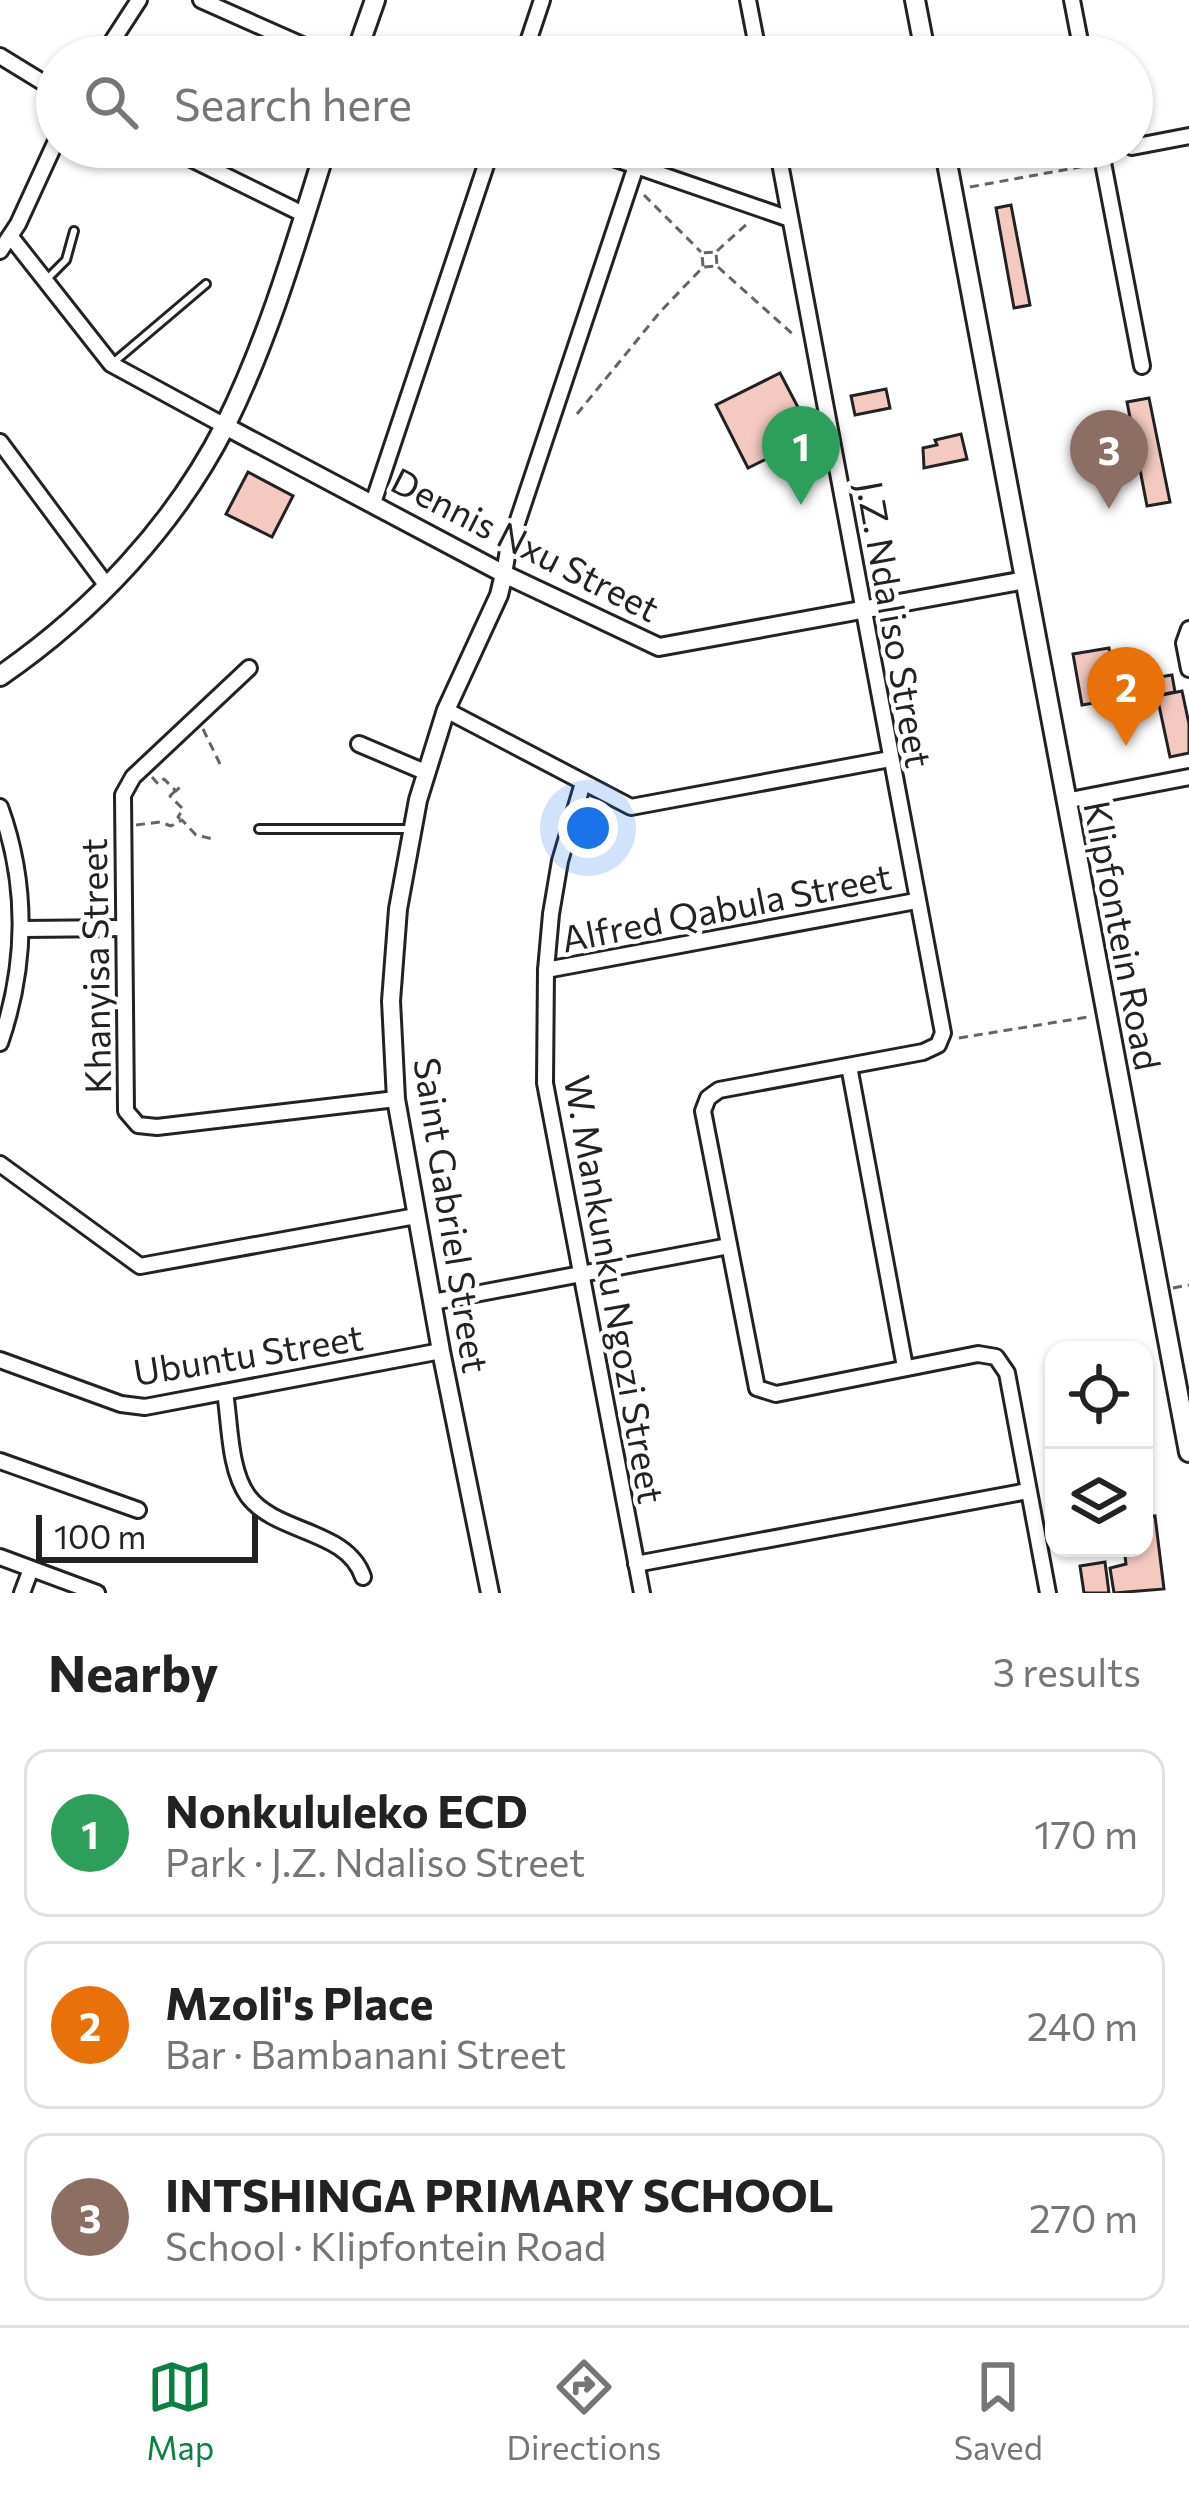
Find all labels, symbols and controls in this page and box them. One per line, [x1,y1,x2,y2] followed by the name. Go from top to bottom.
[36,36,1153,168] search box
[78,69,144,135] icon: search
[174,75,412,130] text: Search here
[762,406,840,505] pin: 1
[1070,410,1148,509] pin: 3
[385,457,667,629] street label: Dennis Nxu Street
[849,477,943,771] street label: J.Z. Ndaliso Street
[1087,647,1165,746] pin: 2
[1076,797,1172,1073] street label: Klipfontein Road
[558,798,618,858] your location
[70,838,118,1094] street label: Khanyisa Street
[557,852,895,960] street label: Alfred Qabula Street
[406,1054,500,1376] street label: Saint Gabriel Street
[557,1072,675,1506] street label: W. Mankunku Ngozi Street
[130,1313,366,1393] street label: Ubuntu Street
[1045,1341,1153,1557] map controls
[1045,1341,1153,1449] button: locate
[1045,1449,1153,1557] button: layers
[36,1509,258,1562] scale bar
[54,1515,146,1556] text: 100 m
[48,1640,218,1703] text: Nearby
[993,1647,1141,1695] text: 3 results
[165,1782,528,1837] text: Nonkululeko ECD
[81,1809,99,1857] text: 1
[1034,1809,1138,1857] text: 170 m
[165,1837,585,1885] text: Park · J.Z. Ndaliso Street
[165,1974,434,2029] text: Mzoli's Place
[79,2001,101,2049] text: 2
[1027,2001,1138,2049] text: 240 m
[165,2029,566,2077] text: Bar · Bambanani Street
[165,2166,834,2221] text: INTSHINGA PRIMARY SCHOOL
[79,2193,101,2241] text: 3
[1029,2193,1138,2241] text: 270 m
[165,2221,606,2269] text: School · Klipfontein Road
[146,2354,214,2467] tab: Map
[507,2354,661,2467] tab: Directions
[954,2354,1043,2467] tab: Saved

